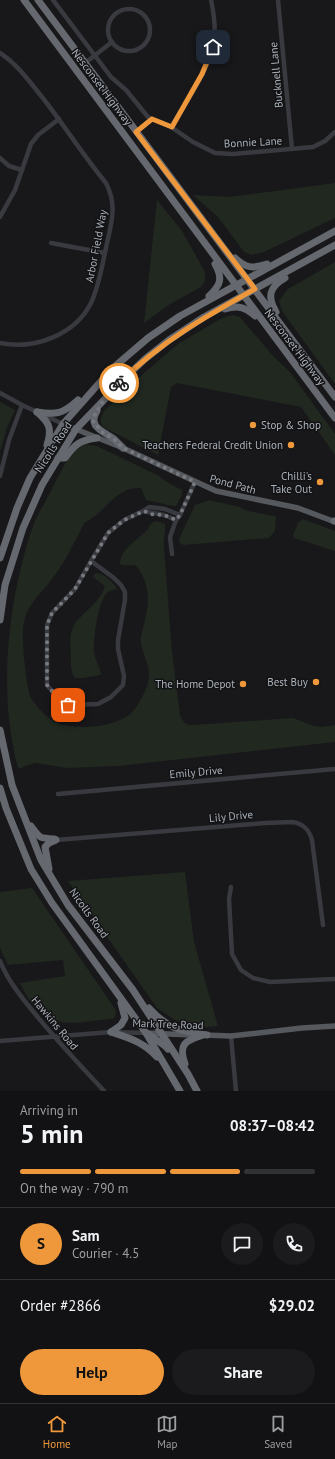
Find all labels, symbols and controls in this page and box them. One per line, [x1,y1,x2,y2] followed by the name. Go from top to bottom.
[196,30,230,64] pin
[202,36,224,58] icon: home
[266,41,286,109] street label: Bucknell Lane
[69,46,136,129] street label: Nesconset Highway
[223,133,283,151] street label: Bonnie Lane
[82,207,110,284] street label: Arbor Field Way
[262,306,329,389] street label: Nesconset Highway
[99,363,139,403] courier
[108,372,130,394] icon: bike
[261,418,321,432] place label: Stop & Shop
[31,419,75,475] street label: Nicolls Road
[248,420,258,430] marker: Stop & Shop
[142,438,283,452] place label: Teachers Federal Credit Union
[286,440,296,450] marker: Teachers Federal Credit Union
[271,469,312,496] place label: Chilli's Take Out
[208,471,258,497] street label: Pond Path
[315,477,325,487] marker: Chilli's Take Out
[267,675,309,689] place label: Best Buy
[155,677,235,691] place label: The Home Depot
[311,677,321,687] marker: Best Buy
[238,679,248,689] marker: The Home Depot
[51,688,85,722] pin
[57,694,79,716] icon: bag
[169,763,224,781] street label: Emily Drive
[208,807,254,825] street label: Lily Drive
[66,885,112,941] street label: Nicolls Road
[28,993,82,1053] street label: Hawkins Road
[132,1016,204,1032] street label: Mark Tree Road
[20,1102,78,1119] text: Arriving in
[230,1116,315,1135] text: 08:37–08:42
[20,1117,83,1150] text: 5 min
[20,1180,128,1197] text: On the way · 790 m
[221,1223,263,1265] button: chat
[273,1223,315,1265] button: phone
[72,1226,99,1245] text: Sam
[37,1234,45,1253] text: S
[72,1245,139,1262] text: Courier · 4.5
[20,1296,101,1315] text: Order #2866
[269,1296,315,1315] text: $29.02
[20,1349,164,1395] button: Help
[172,1349,315,1395] button: Share
[43,1413,71,1451] tab: Home
[156,1413,178,1451] tab: Map
[264,1413,292,1451] tab: Saved

